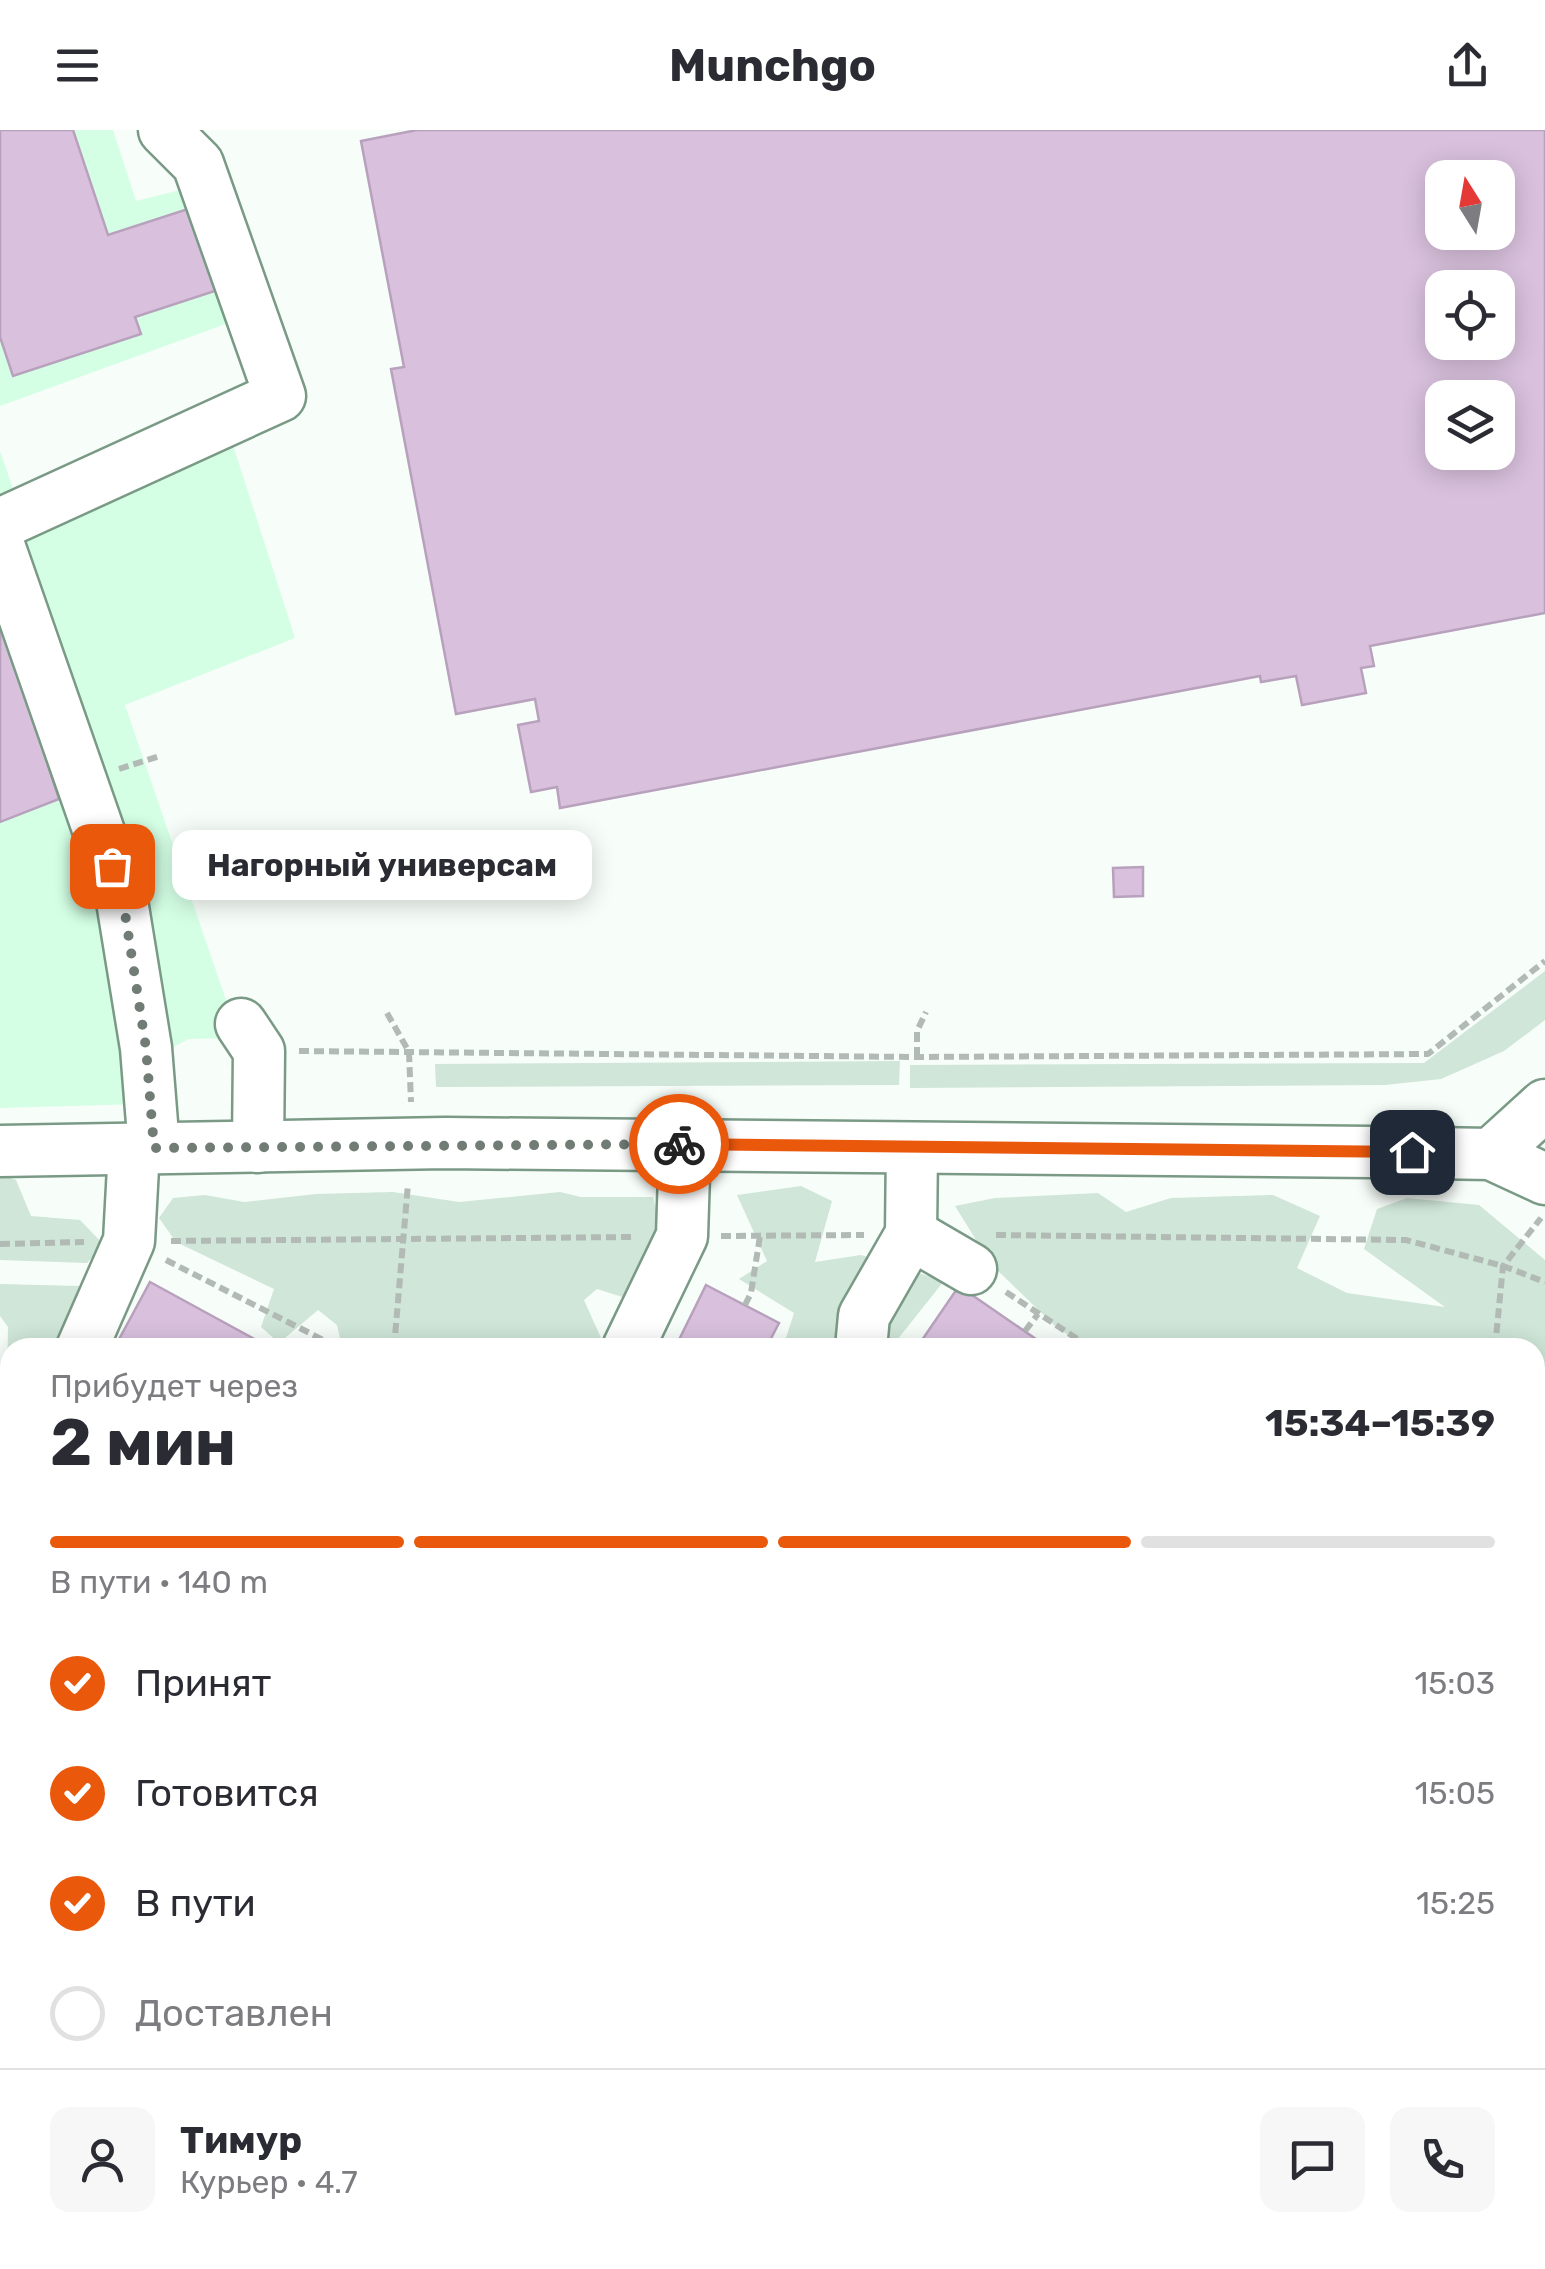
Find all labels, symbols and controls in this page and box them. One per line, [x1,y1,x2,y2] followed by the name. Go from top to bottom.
[50,38,105,93] icon: menu
[1440,38,1495,93] icon: share
[669,39,876,92] text: Munchgo
[1425,160,1515,250] north arrow
[1425,160,1515,470] map controls
[1425,270,1515,360] button: locate
[1425,380,1515,470] button: layers
[70,824,155,909] pin
[172,831,592,901] callout: Нагорный универсам
[85,839,140,894] icon: bag
[207,846,557,884] text: Нагорный универсам
[629,1094,729,1194] courier
[1370,1110,1455,1195] pin
[652,1117,707,1172] icon: bike
[1385,1125,1440,1180] icon: home
[50,1367,298,1405] text: Прибудет через
[1265,1400,1495,1446] text: 15:34–15:39
[50,1404,236,1481] text: 2 мин
[50,1563,268,1601] text: В пути · 140 m
[50,1656,105,1711] icon: check
[135,1660,271,1706] text: Принят
[1415,1664,1495,1702] text: 15:03
[50,1766,105,1821] icon: check
[135,1770,319,1816] text: Готовится
[1415,1774,1495,1812] text: 15:05
[50,1876,105,1931] icon: check
[135,1880,256,1926] text: В пути
[1416,1884,1495,1922] text: 15:25
[135,1990,333,2036] text: Доставлен
[50,2107,155,2212] button: person
[1260,2107,1365,2212] button: chat
[1390,2107,1495,2212] button: phone
[180,2117,302,2163] text: Тимур
[180,2163,358,2201] text: Курьер · 4.7

